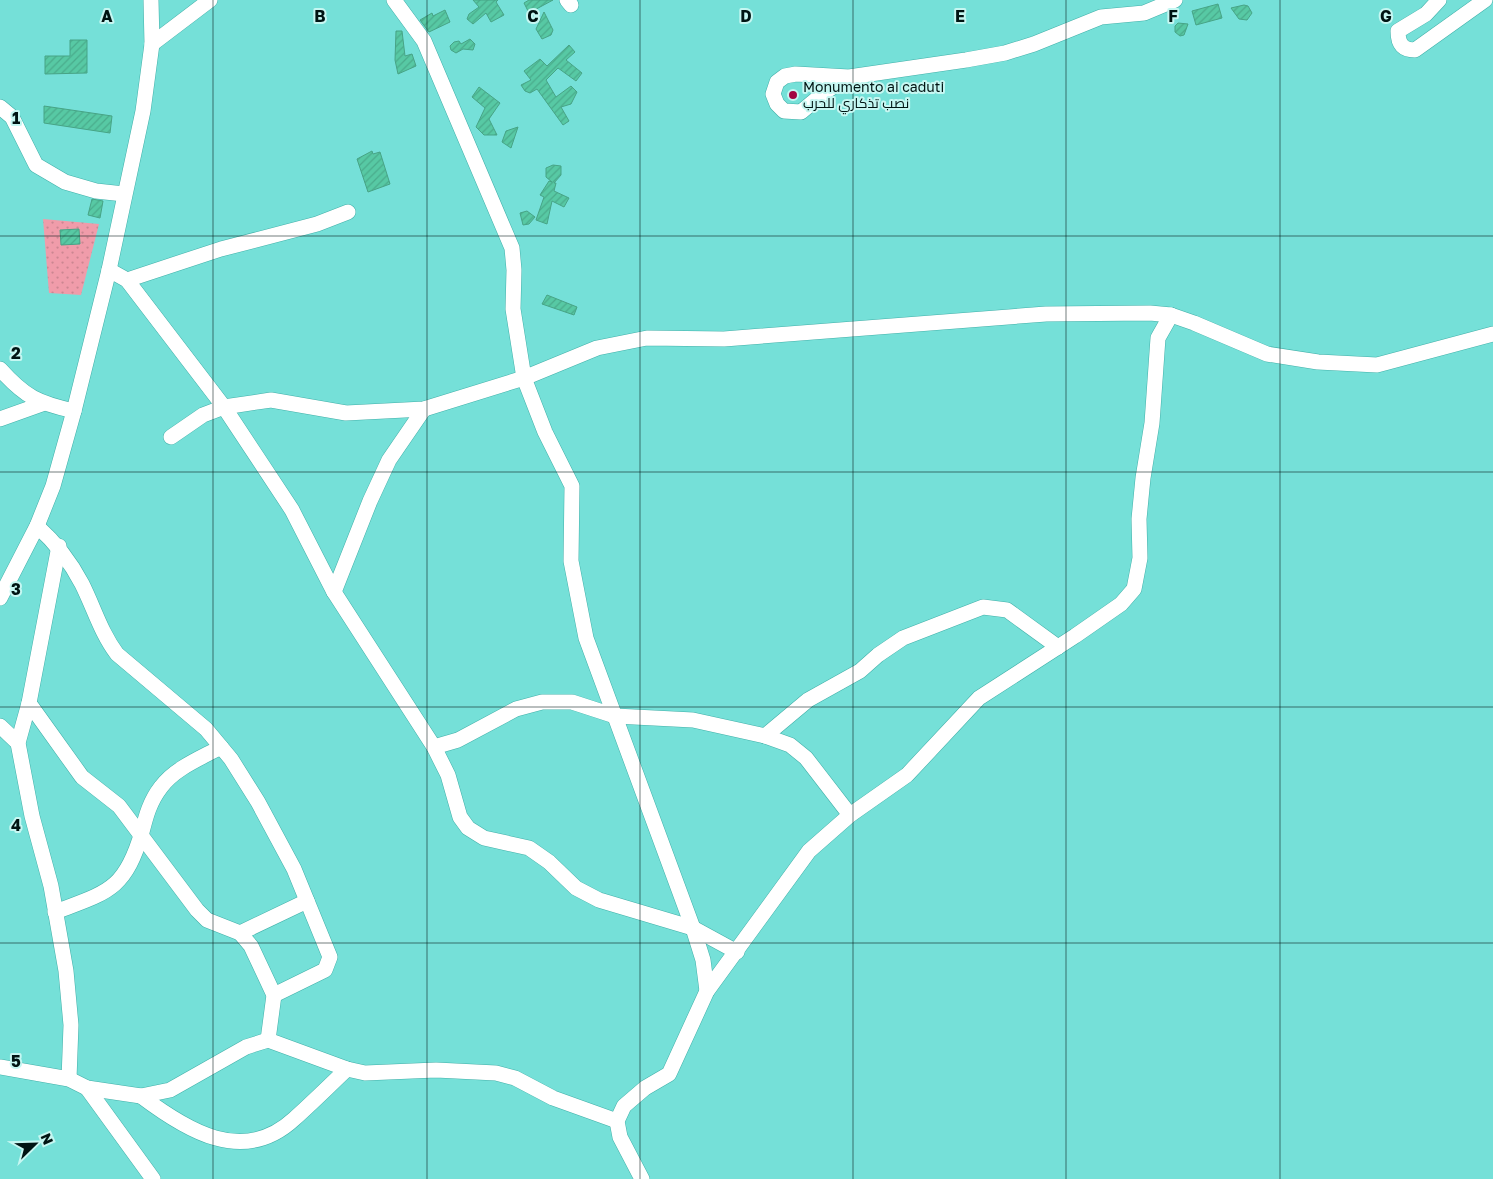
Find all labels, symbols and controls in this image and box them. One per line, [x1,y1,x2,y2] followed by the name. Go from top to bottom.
[101,6,113,26] text: A
[314,6,326,26] text: B
[527,6,539,26] text: C
[740,6,752,26] text: D
[955,6,965,26] text: E
[1168,6,1178,26] text: F
[1380,6,1392,26] text: G
[803,78,944,115] place label: Monumento ai caduti نصب تذكاري للحرب
[787,89,799,101] marker: Monumento ai caduti نصب تذكاري للحرب
[12,108,20,128] text: 1
[11,343,21,363] text: 2
[11,579,21,599] text: 3
[11,815,21,835] text: 4
[11,1051,21,1071] text: 5
[10,1119,60,1169] north arrow
[38,1131,57,1147] text: N

